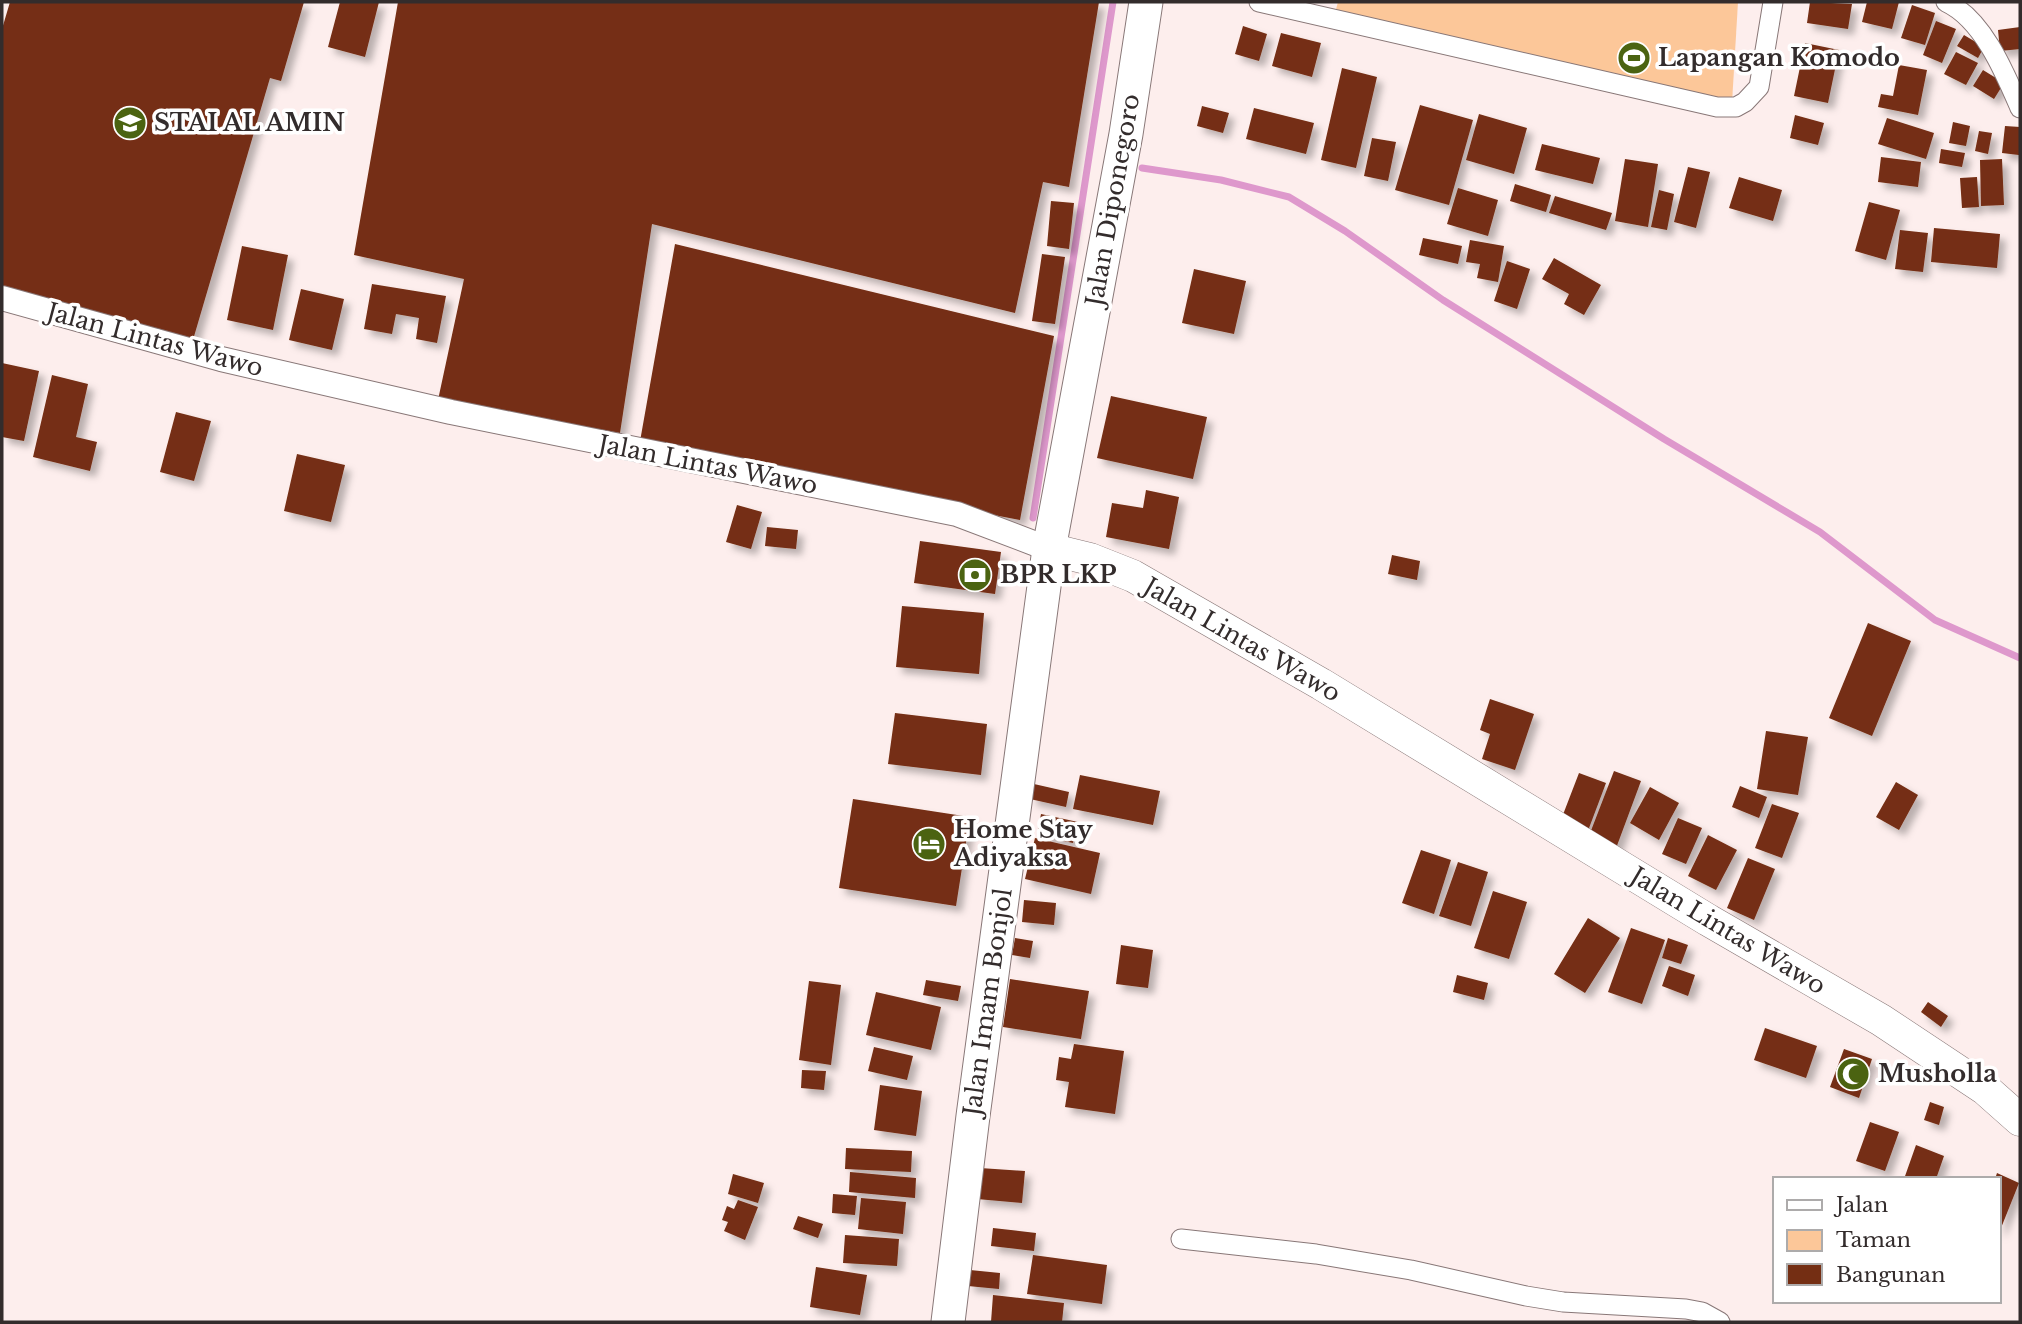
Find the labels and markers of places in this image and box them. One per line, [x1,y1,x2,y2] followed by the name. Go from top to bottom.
[1615,39,1653,77] sports icon: Lapangan Komodo
[1658,43,1900,72] place label: Lapangan Komodo
[111,104,149,142] school or university icon: STAI AL AMIN
[154,108,345,137] place label: STAI AL AMIN
[956,556,994,594] bank icon: BPR LKP
[1000,560,1116,589] place label: BPR LKP
[953,815,1093,872] place label: Home Stay Adiyaksa
[910,825,948,863] hotel icon: Home Stay Adiyaksa
[1834,1055,1872,1093] mosque icon: Musholla
[1878,1059,1997,1088] place label: Musholla

